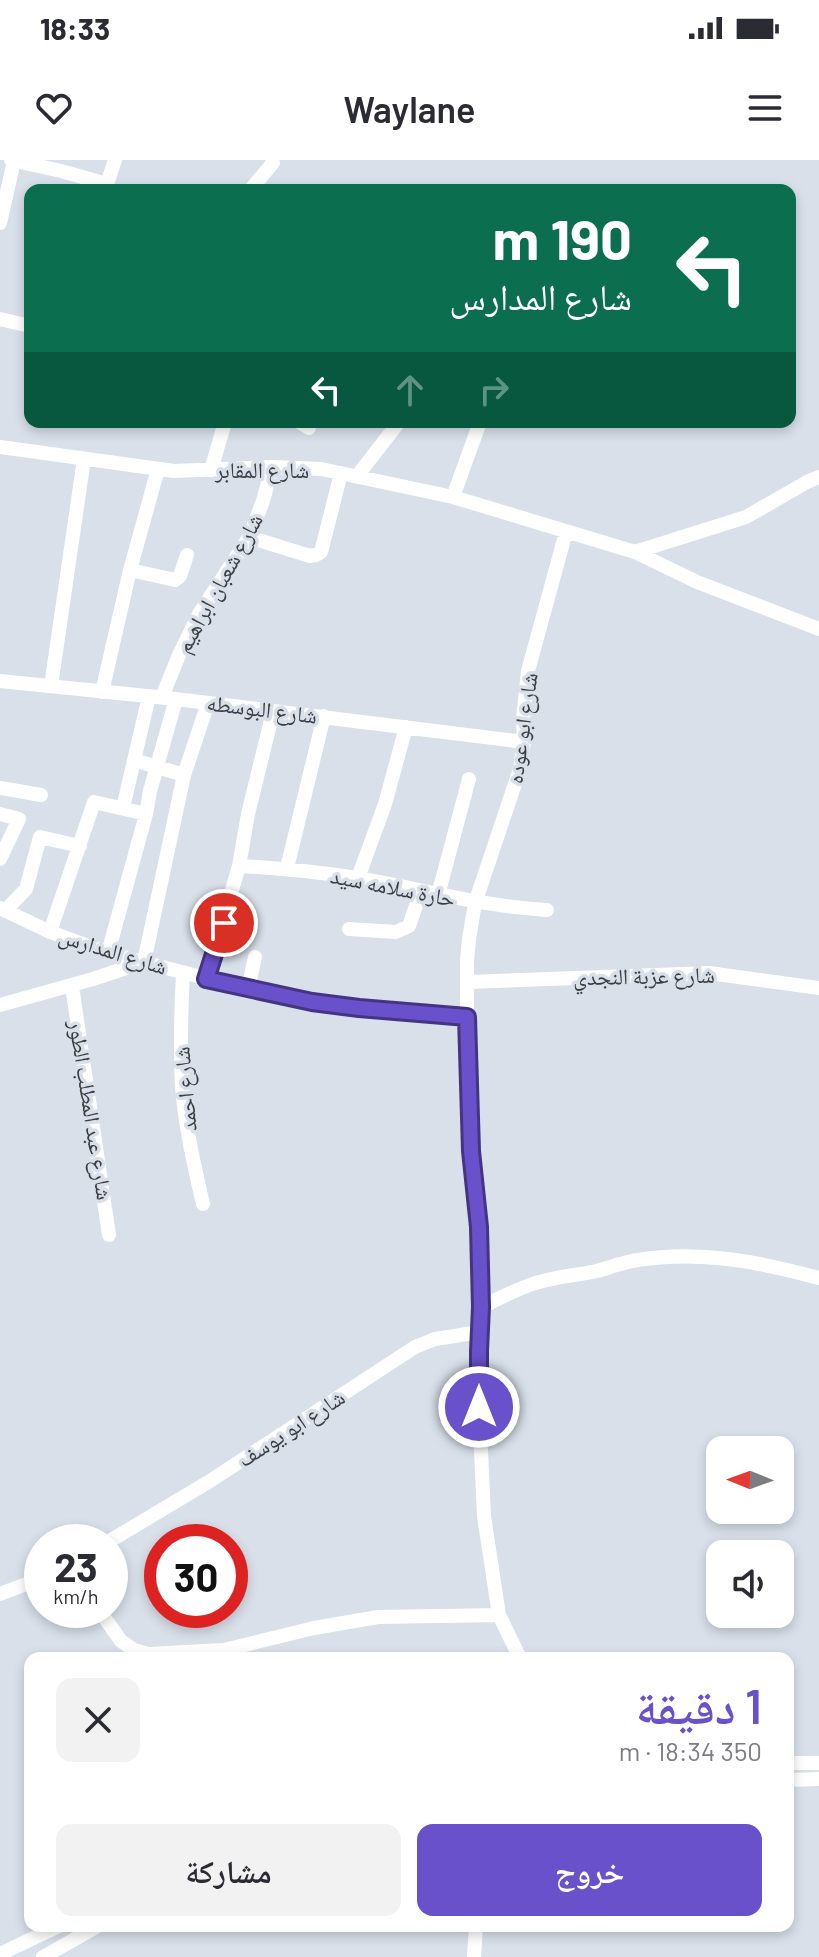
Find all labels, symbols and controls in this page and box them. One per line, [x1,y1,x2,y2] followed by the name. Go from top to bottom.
[40,10,110,46] text: 18:33
[32,86,76,130] icon: heart
[743,86,787,130] icon: menu
[344,87,475,130] text: Waylane
[493,204,632,271] text: 190 m
[660,216,764,320] icon: left
[449,274,632,317] text: شارع المدارس
[304,368,348,412] icon: left
[388,368,432,412] icon: ahead
[472,368,516,412] icon: right
[214,456,309,484] street label: شارع المقابر
[169,508,270,658] street label: شارع شعبان ابراهيم
[500,671,544,785] street label: شارع ابو عوده
[205,688,319,730] street label: شارع البوسطه
[329,861,458,911] street label: حارة سلامه سيد
[190,889,258,957] pin
[202,901,246,945] icon: arrive
[56,921,170,981] street label: شارع المدارس
[573,961,715,995] street label: شارع عزبة النجدي
[63,1017,119,1202] street label: شارع عبد المطلب الطور
[167,1045,203,1133] street label: شارع احمد
[437,1365,521,1449] position arrow
[232,1383,350,1473] street label: شارع ابو يوسف
[706,1436,794,1524] north arrow
[706,1436,794,1628] map controls
[144,1524,248,1628] speed limit sign: 30
[706,1540,794,1628] button: sound
[54,1542,98,1590] text: 23
[53,1584,99,1608] text: km/h
[636,1676,762,1734] text: 1 دقيقة
[56,1678,140,1762] button: close
[619,1735,762,1766] text: 350 m · 18:34
[56,1824,401,1916] button: مشاركة
[417,1824,762,1916] button: خروج

